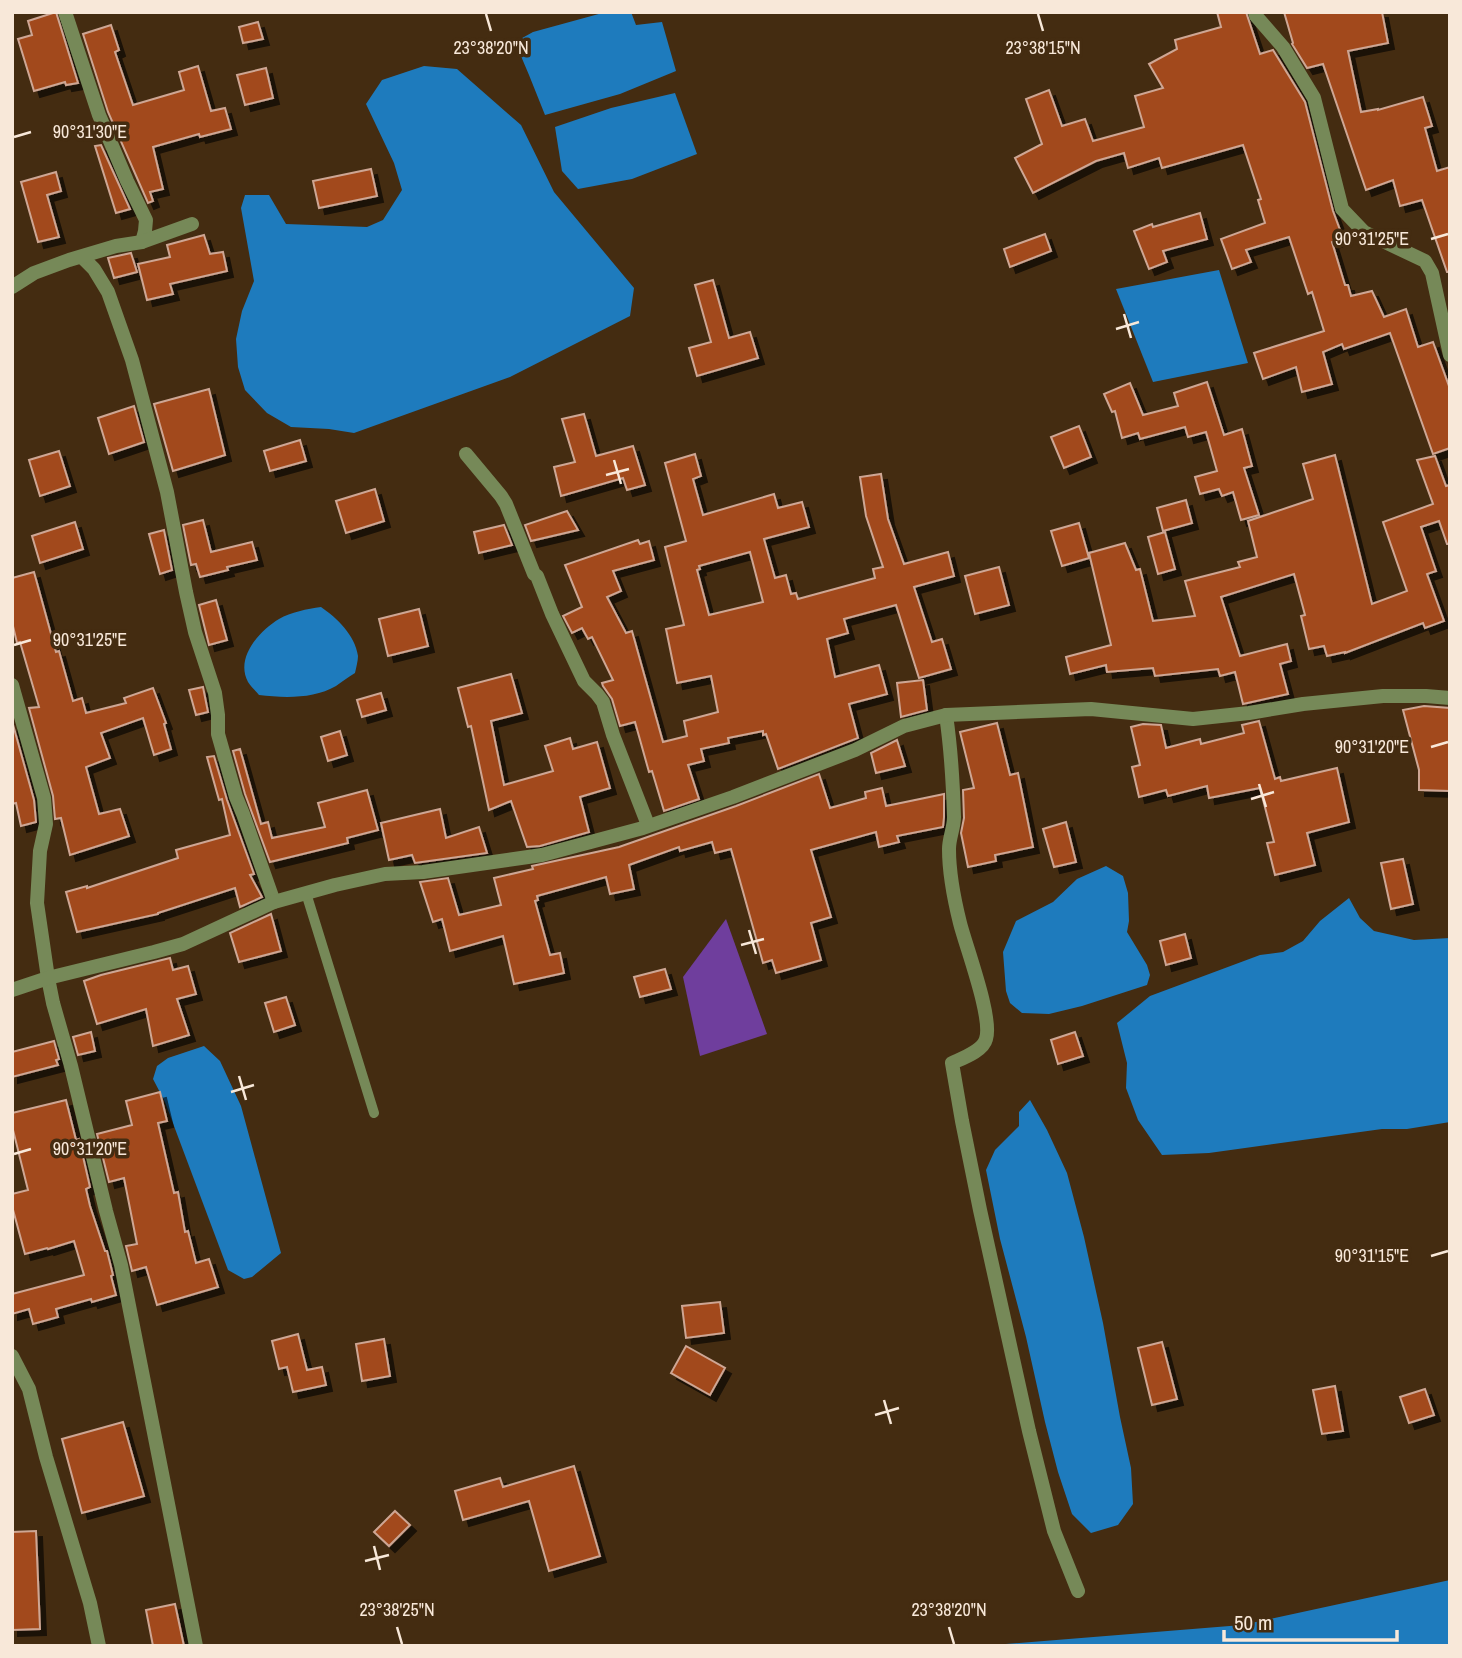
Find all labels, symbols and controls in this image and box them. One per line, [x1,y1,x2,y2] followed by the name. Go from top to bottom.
[453,35,529,60] text: 23°38'20"N
[1005,35,1081,60] text: 23°38'15"N
[53,119,127,144] text: 90°31'30"E
[1335,226,1409,251] text: 90°31'25"E
[53,627,127,652] text: 90°31'25"E
[1335,734,1409,759] text: 90°31'20"E
[53,1136,127,1161] text: 90°31'20"E
[1335,1243,1409,1268] text: 90°31'15"E
[359,1597,435,1622] text: 23°38'25"N
[911,1597,987,1622] text: 23°38'20"N
[1224,1598,1397,1642] scale bar
[1234,1608,1272,1637] text: 50 m

